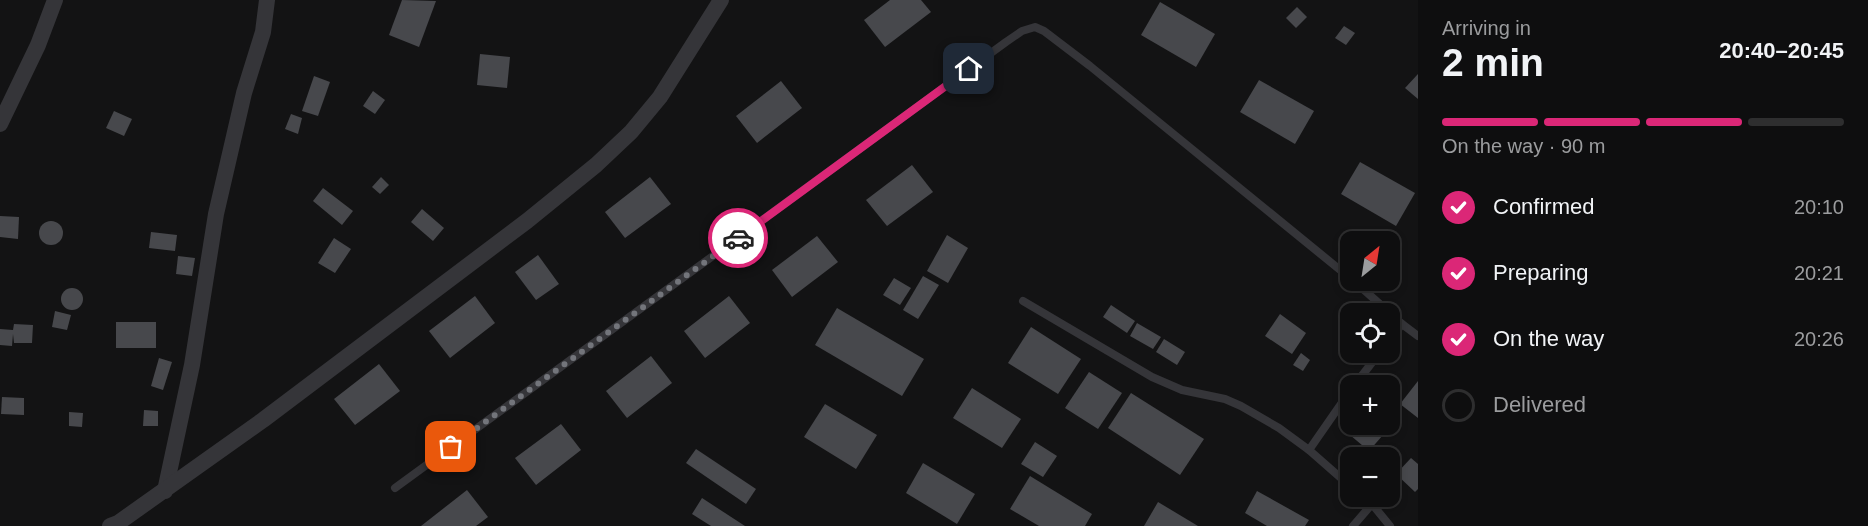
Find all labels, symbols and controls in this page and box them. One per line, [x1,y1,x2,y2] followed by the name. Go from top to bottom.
[1442,17,1531,39] text: Arriving in
[1719,38,1844,63] text: 20:40–20:45
[1442,41,1544,84] text: 2 min
[943,43,994,94] pin
[952,52,985,85] icon: home
[1442,135,1605,157] text: On the way · 90 m
[1442,191,1475,224] icon: check
[1493,194,1594,219] text: Confirmed
[1794,196,1844,218] text: 20:10
[708,208,768,268] courier
[722,222,755,255] icon: car
[1340,231,1400,291] north arrow
[1340,231,1400,507] map controls
[1442,257,1475,290] icon: check
[1493,260,1588,285] text: Preparing
[1794,262,1844,284] text: 20:21
[1340,303,1400,363] button: locate
[1442,323,1475,356] icon: check
[1493,326,1604,351] text: On the way
[1794,328,1844,350] text: 20:26
[1340,375,1400,435] button: +
[1493,392,1586,417] text: Delivered
[425,421,476,472] pin
[434,430,467,463] icon: bag
[1340,447,1400,507] button: −

